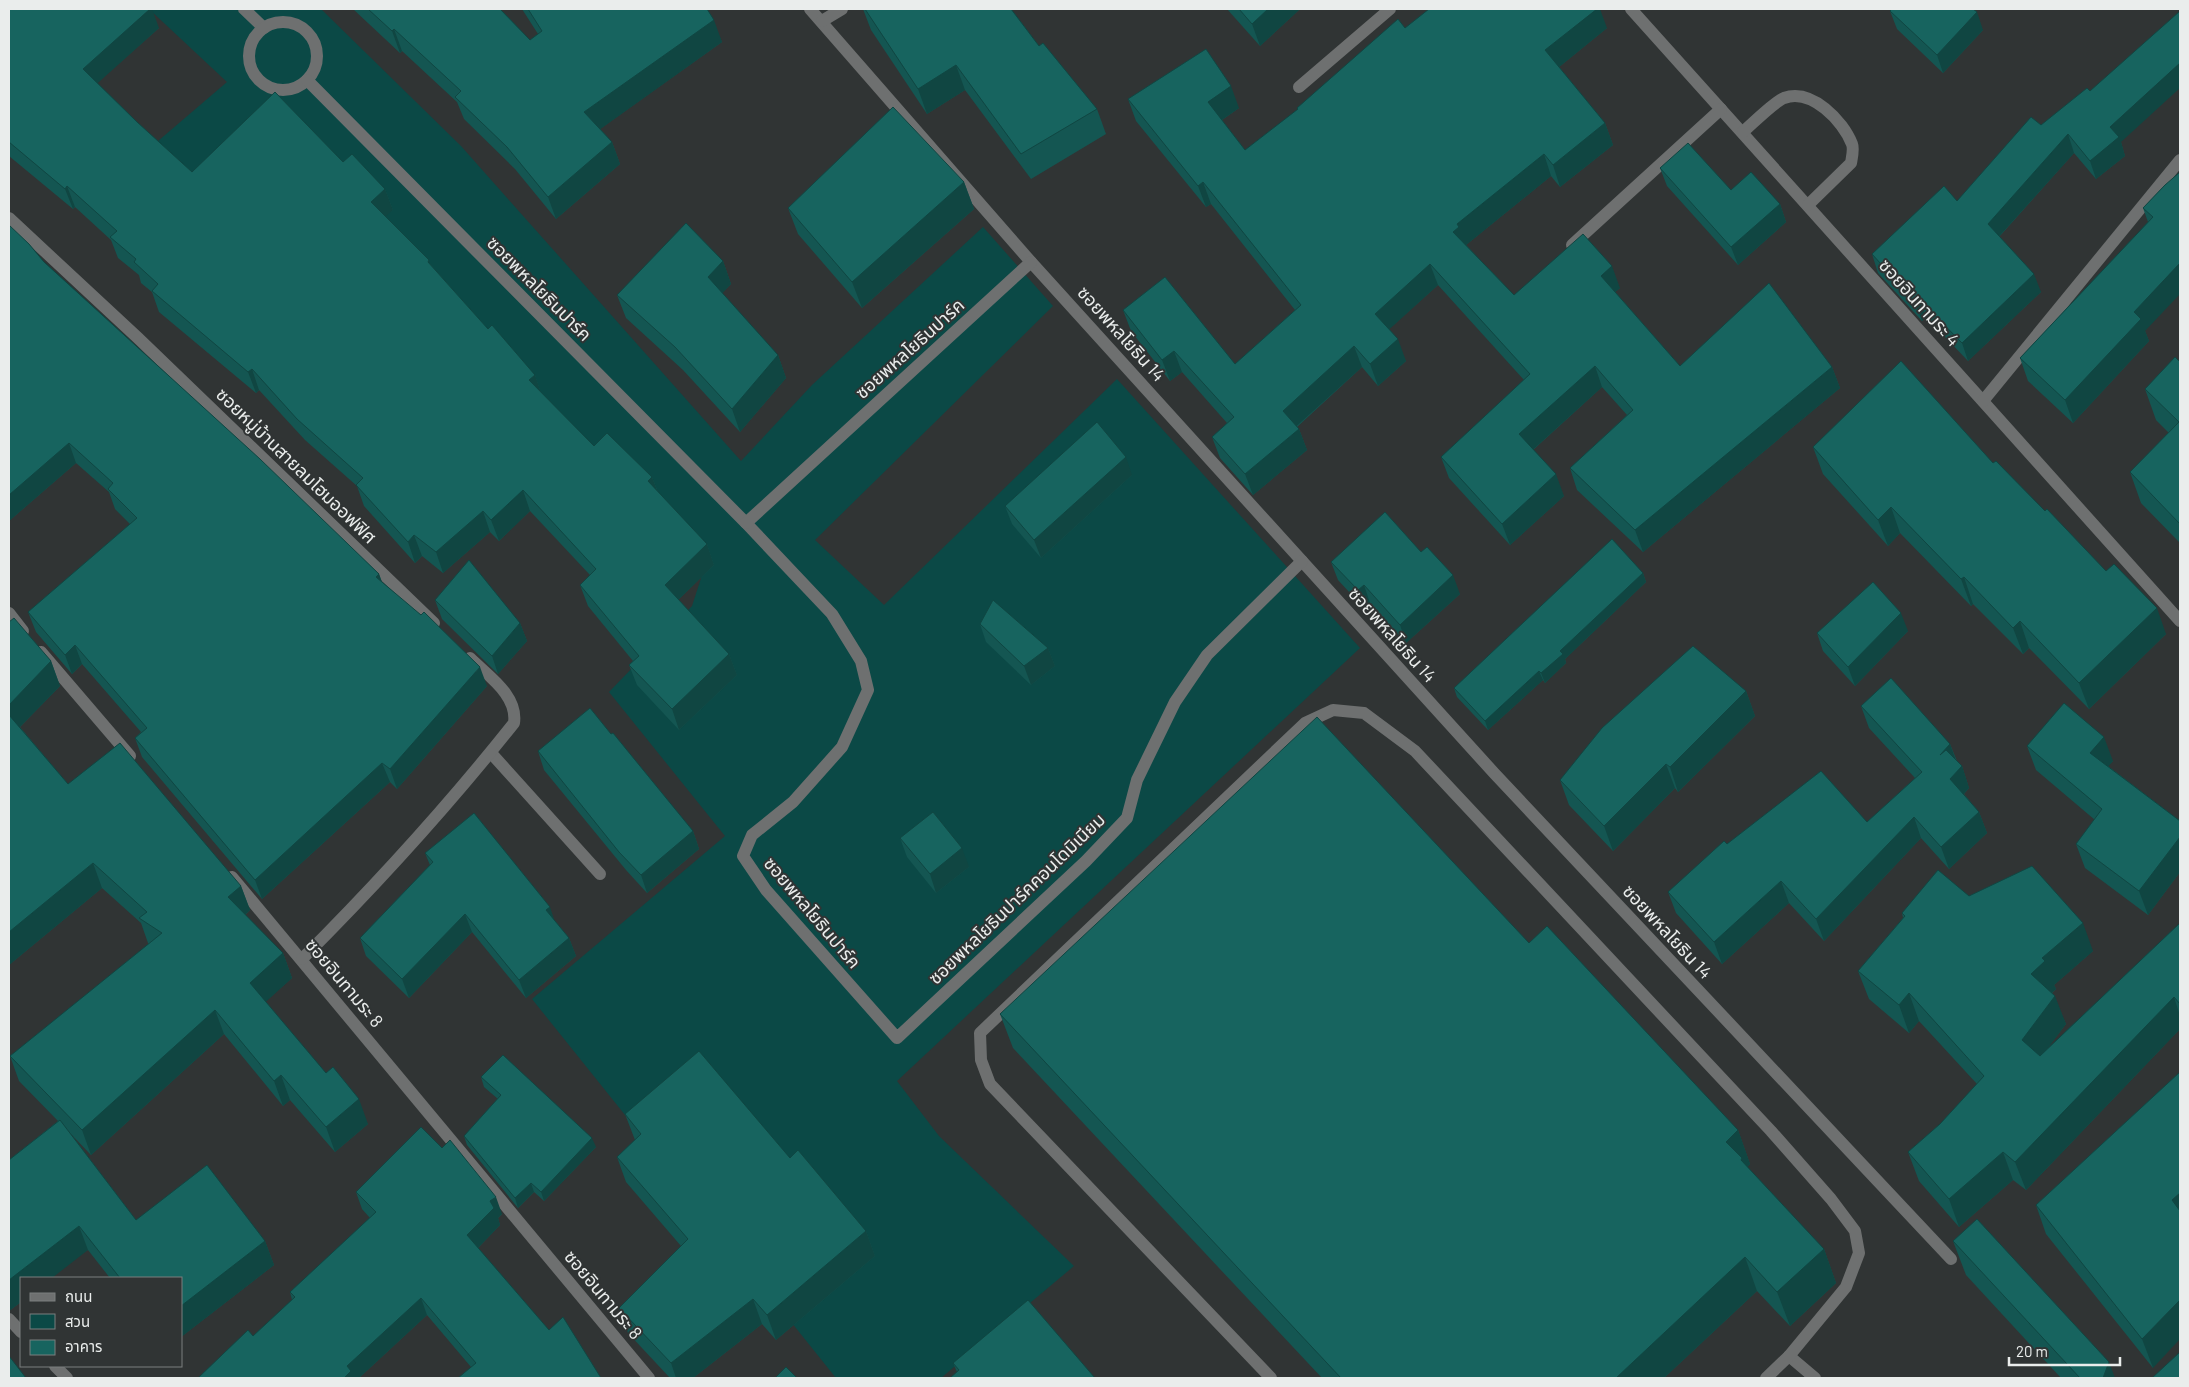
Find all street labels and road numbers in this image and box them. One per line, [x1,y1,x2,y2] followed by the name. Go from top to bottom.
[483,231,597,345] street label: ซอยพหลโยธินปาร์ค
[1875,254,1965,351] street label: ซอยอินทามระ 4
[1073,281,1170,386] street label: ซอยพหลโยธิน 14
[850,294,968,403] street label: ซอยพหลโยธินปาร์ค
[211,383,381,549] street label: ซอยหมู่บ้านสายลมโฮมออฟฟิศ
[1344,582,1441,687] street label: ซอยพหลโยธิน 14
[923,808,1109,988] street label: ซอยพหลโยธินปาร์คคอนโดมิเนียม
[760,852,866,973] street label: ซอยพหลโยธินปาร์ค
[1619,880,1717,983] street label: ซอยพหลโยธิน 14
[301,933,388,1031] street label: ซอยอินทามระ 8
[560,1245,647,1343] street label: ซอยอินทามระ 8

